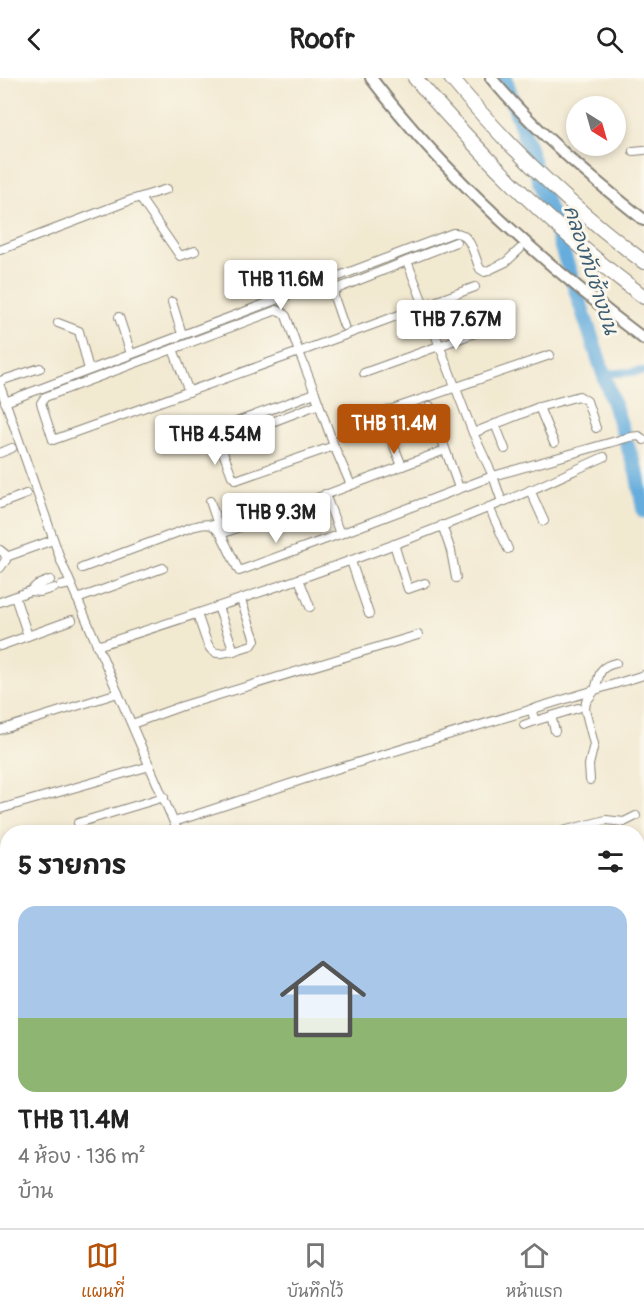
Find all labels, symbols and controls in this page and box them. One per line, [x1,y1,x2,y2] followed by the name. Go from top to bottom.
[18,23,51,56] icon: back
[289,23,355,56] text: Roofr
[593,23,626,56] icon: search
[566,96,626,156] north arrow
[566,96,626,156] map controls
[558,202,624,338] water label: คลองทับช้างบน
[212,260,350,311] pin: THB 11.6M
[238,267,324,292] text: THB 11.6M
[387,300,525,351] pin: THB 7.67M
[411,307,501,332] text: THB 7.67M
[325,404,463,455] pin: THB 11.4M
[351,411,437,436] text: THB 11.4M
[146,415,284,466] pin: THB 4.54M
[169,422,261,447] text: THB 4.54M
[214,493,338,544] pin: THB 9.3M
[236,500,316,525] text: THB 9.3M
[594,845,627,878] icon: filters
[18,850,127,882] text: 5 รายการ
[269,945,377,1053] icon: home
[18,1104,129,1136] text: THB 11.4M
[18,1144,146,1169] text: 4 ห้อง · 136 m²
[18,1179,53,1204] text: บ้าน
[81,1239,124,1303] tab: แผนที่
[287,1239,343,1303] tab: บันทึกไว้
[506,1239,563,1303] tab: หน้าแรก

